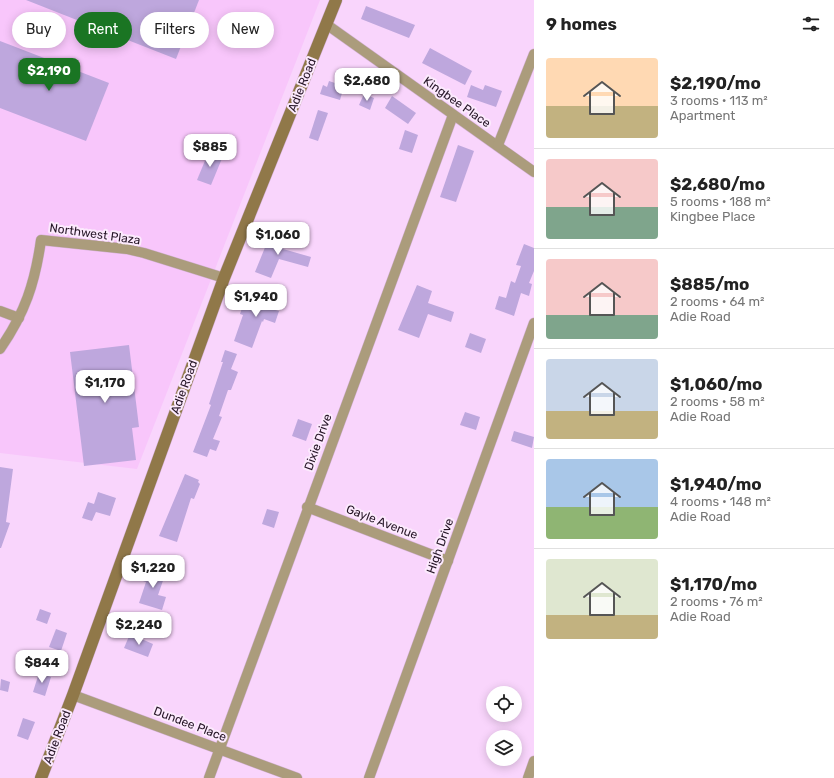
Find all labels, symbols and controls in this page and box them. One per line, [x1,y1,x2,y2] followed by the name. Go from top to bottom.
[12,12,66,48] chip: Buy
[74,12,132,48] chip: Rent
[140,12,209,48] chip: Filters
[217,12,274,48] chip: New
[800,13,822,35] icon: filters
[546,14,617,34] text: 9 homes
[285,56,319,114] street label: Adie Road
[16,58,82,92] pin: $2,190
[27,63,71,78] text: $2,190
[334,68,400,102] pin: $2,680
[344,73,390,88] text: $2,680
[670,73,761,93] text: $2,190/mo
[421,74,493,130] street label: Kingbee Place
[578,74,626,122] icon: home
[670,93,768,108] text: 3 rooms · 113 m²
[670,108,735,123] text: Apartment
[186,134,234,168] pin: $885
[193,139,227,154] text: $885
[670,174,765,194] text: $2,680/mo
[578,175,626,223] icon: home
[670,194,771,209] text: 5 rooms · 188 m²
[670,209,755,224] text: Kingbee Place
[49,221,141,247] street label: Northwest Plaza
[245,222,311,256] pin: $1,060
[256,227,300,242] text: $1,060
[670,274,749,294] text: $885/mo
[578,275,626,323] icon: home
[223,284,289,318] pin: $1,940
[234,289,278,304] text: $1,940
[670,294,765,309] text: 2 rooms · 64 m²
[670,309,731,324] text: Adie Road
[168,358,200,416] street label: Adie Road
[72,370,138,404] pin: $1,170
[670,374,762,394] text: $1,060/mo
[85,375,125,390] text: $1,170
[578,375,626,423] icon: home
[670,394,765,409] text: 2 rooms · 58 m²
[670,409,731,424] text: Adie Road
[301,412,335,472] street label: Dixie Drive
[670,474,762,494] text: $1,940/mo
[578,475,626,523] icon: home
[670,494,771,509] text: 4 rooms · 148 m²
[344,502,420,542] street label: Gayle Avenue
[670,509,731,524] text: Adie Road
[424,516,457,576] street label: High Drive
[120,555,186,589] pin: $1,220
[131,560,175,575] text: $1,220
[670,574,757,594] text: $1,170/mo
[578,575,626,623] icon: home
[670,594,763,609] text: 2 rooms · 76 m²
[670,609,731,624] text: Adie Road
[106,612,172,646] pin: $2,240
[116,617,162,632] text: $2,240
[18,650,66,684] pin: $844
[24,655,60,670] text: $844
[486,686,522,766] map controls
[486,686,522,722] button: locate
[152,704,229,744] street label: Dundee Place
[40,708,74,766] street label: Adie Road
[486,730,522,766] button: layers

